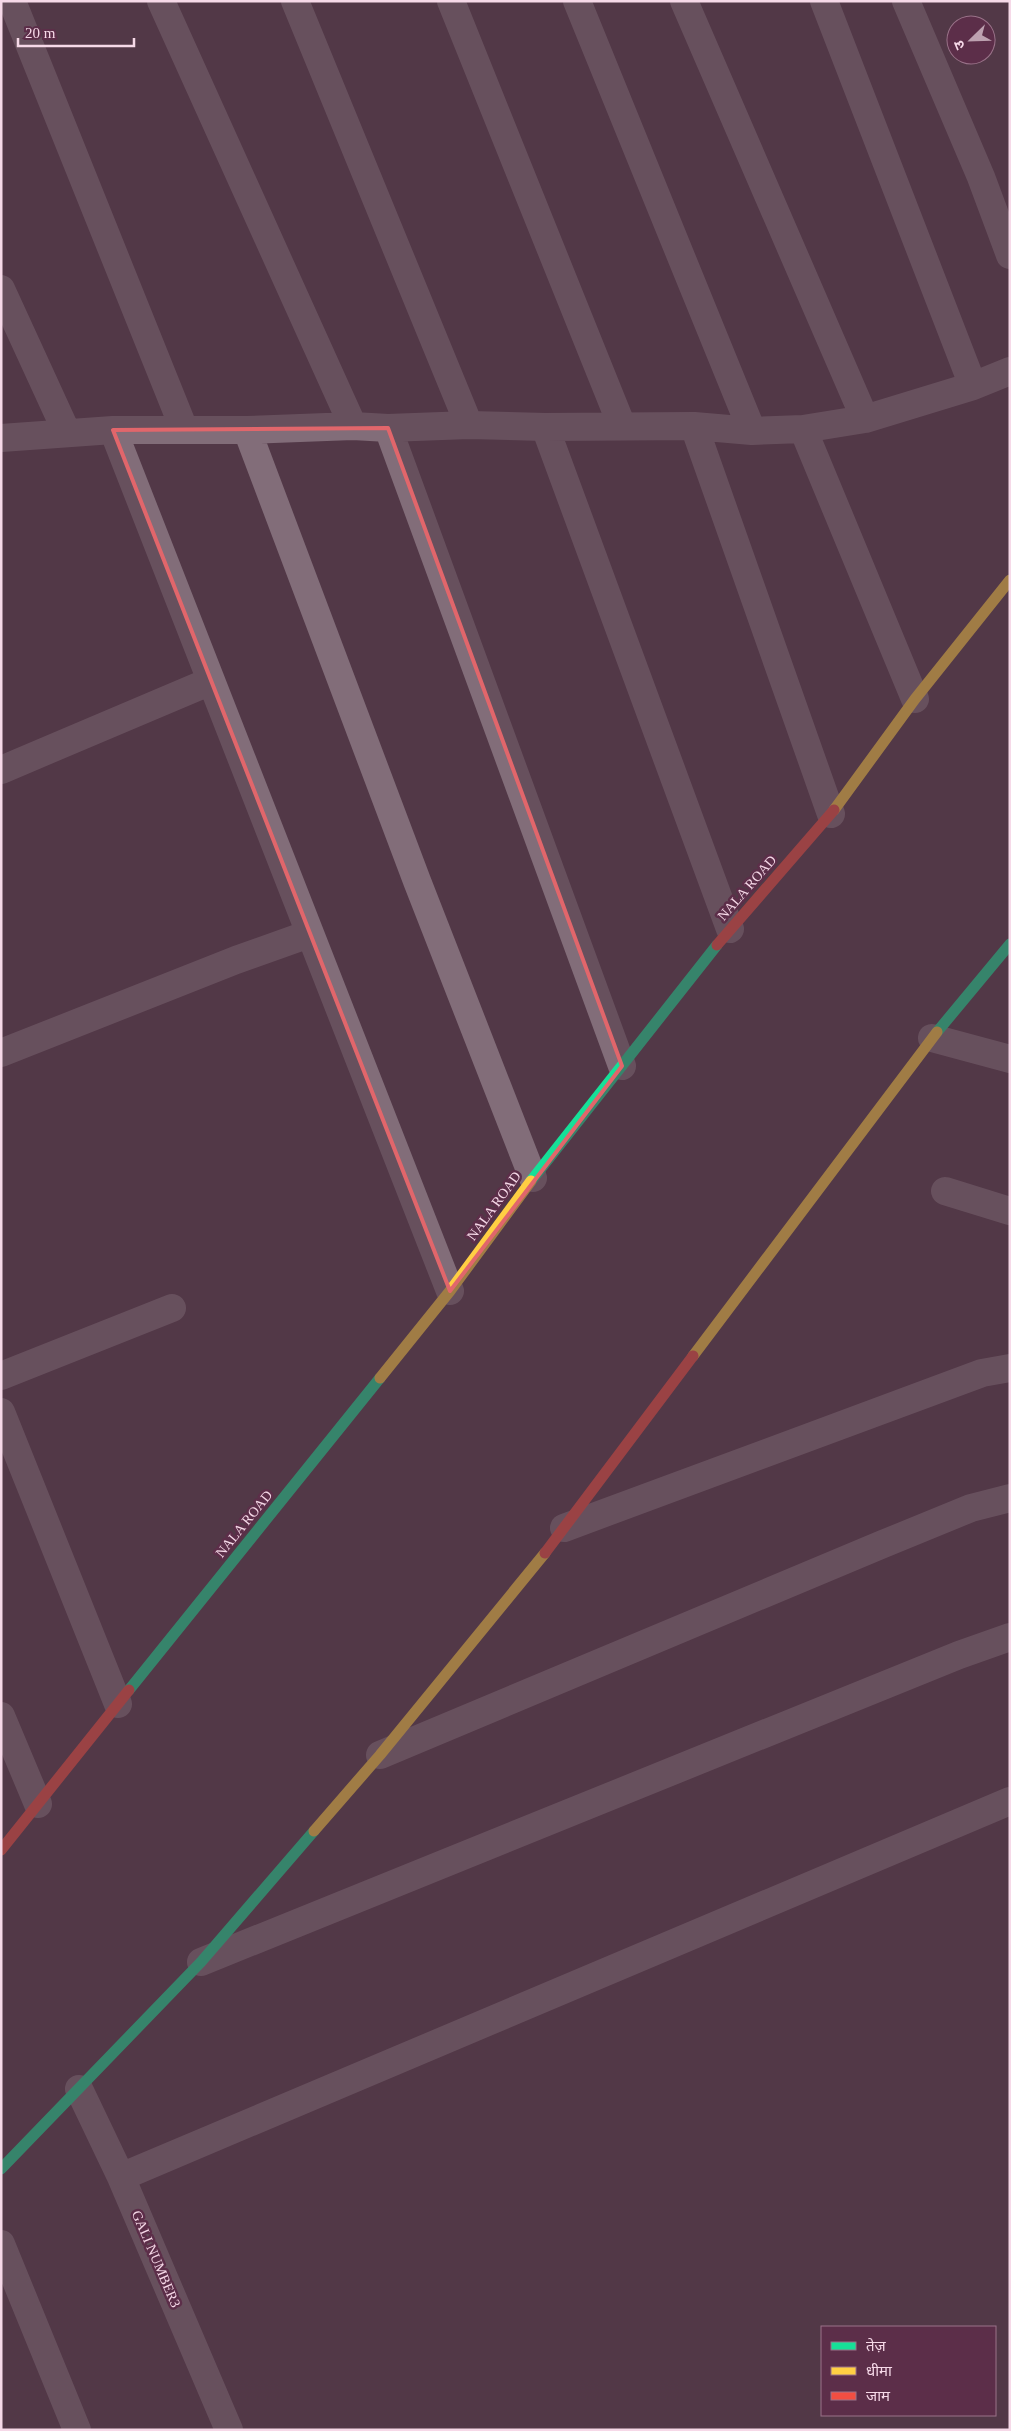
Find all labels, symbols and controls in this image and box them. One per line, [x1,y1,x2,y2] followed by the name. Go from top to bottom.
[18,15,134,47] scale bar
[946,15,996,65] north arrow
[25,25,56,41] text: 20 m
[951,37,968,52] text: उ
[715,852,779,924] street label: NALA ROAD
[464,1169,524,1243] street label: NALA ROAD
[213,1488,275,1560] street label: NALA ROAD
[129,2208,183,2310] street label: GALI NUMBER3
[821,2326,996,2416] legend
[866,2337,887,2354] text: तेज़
[866,2363,893,2379] text: धीमा
[866,2388,891,2404] text: जाम

